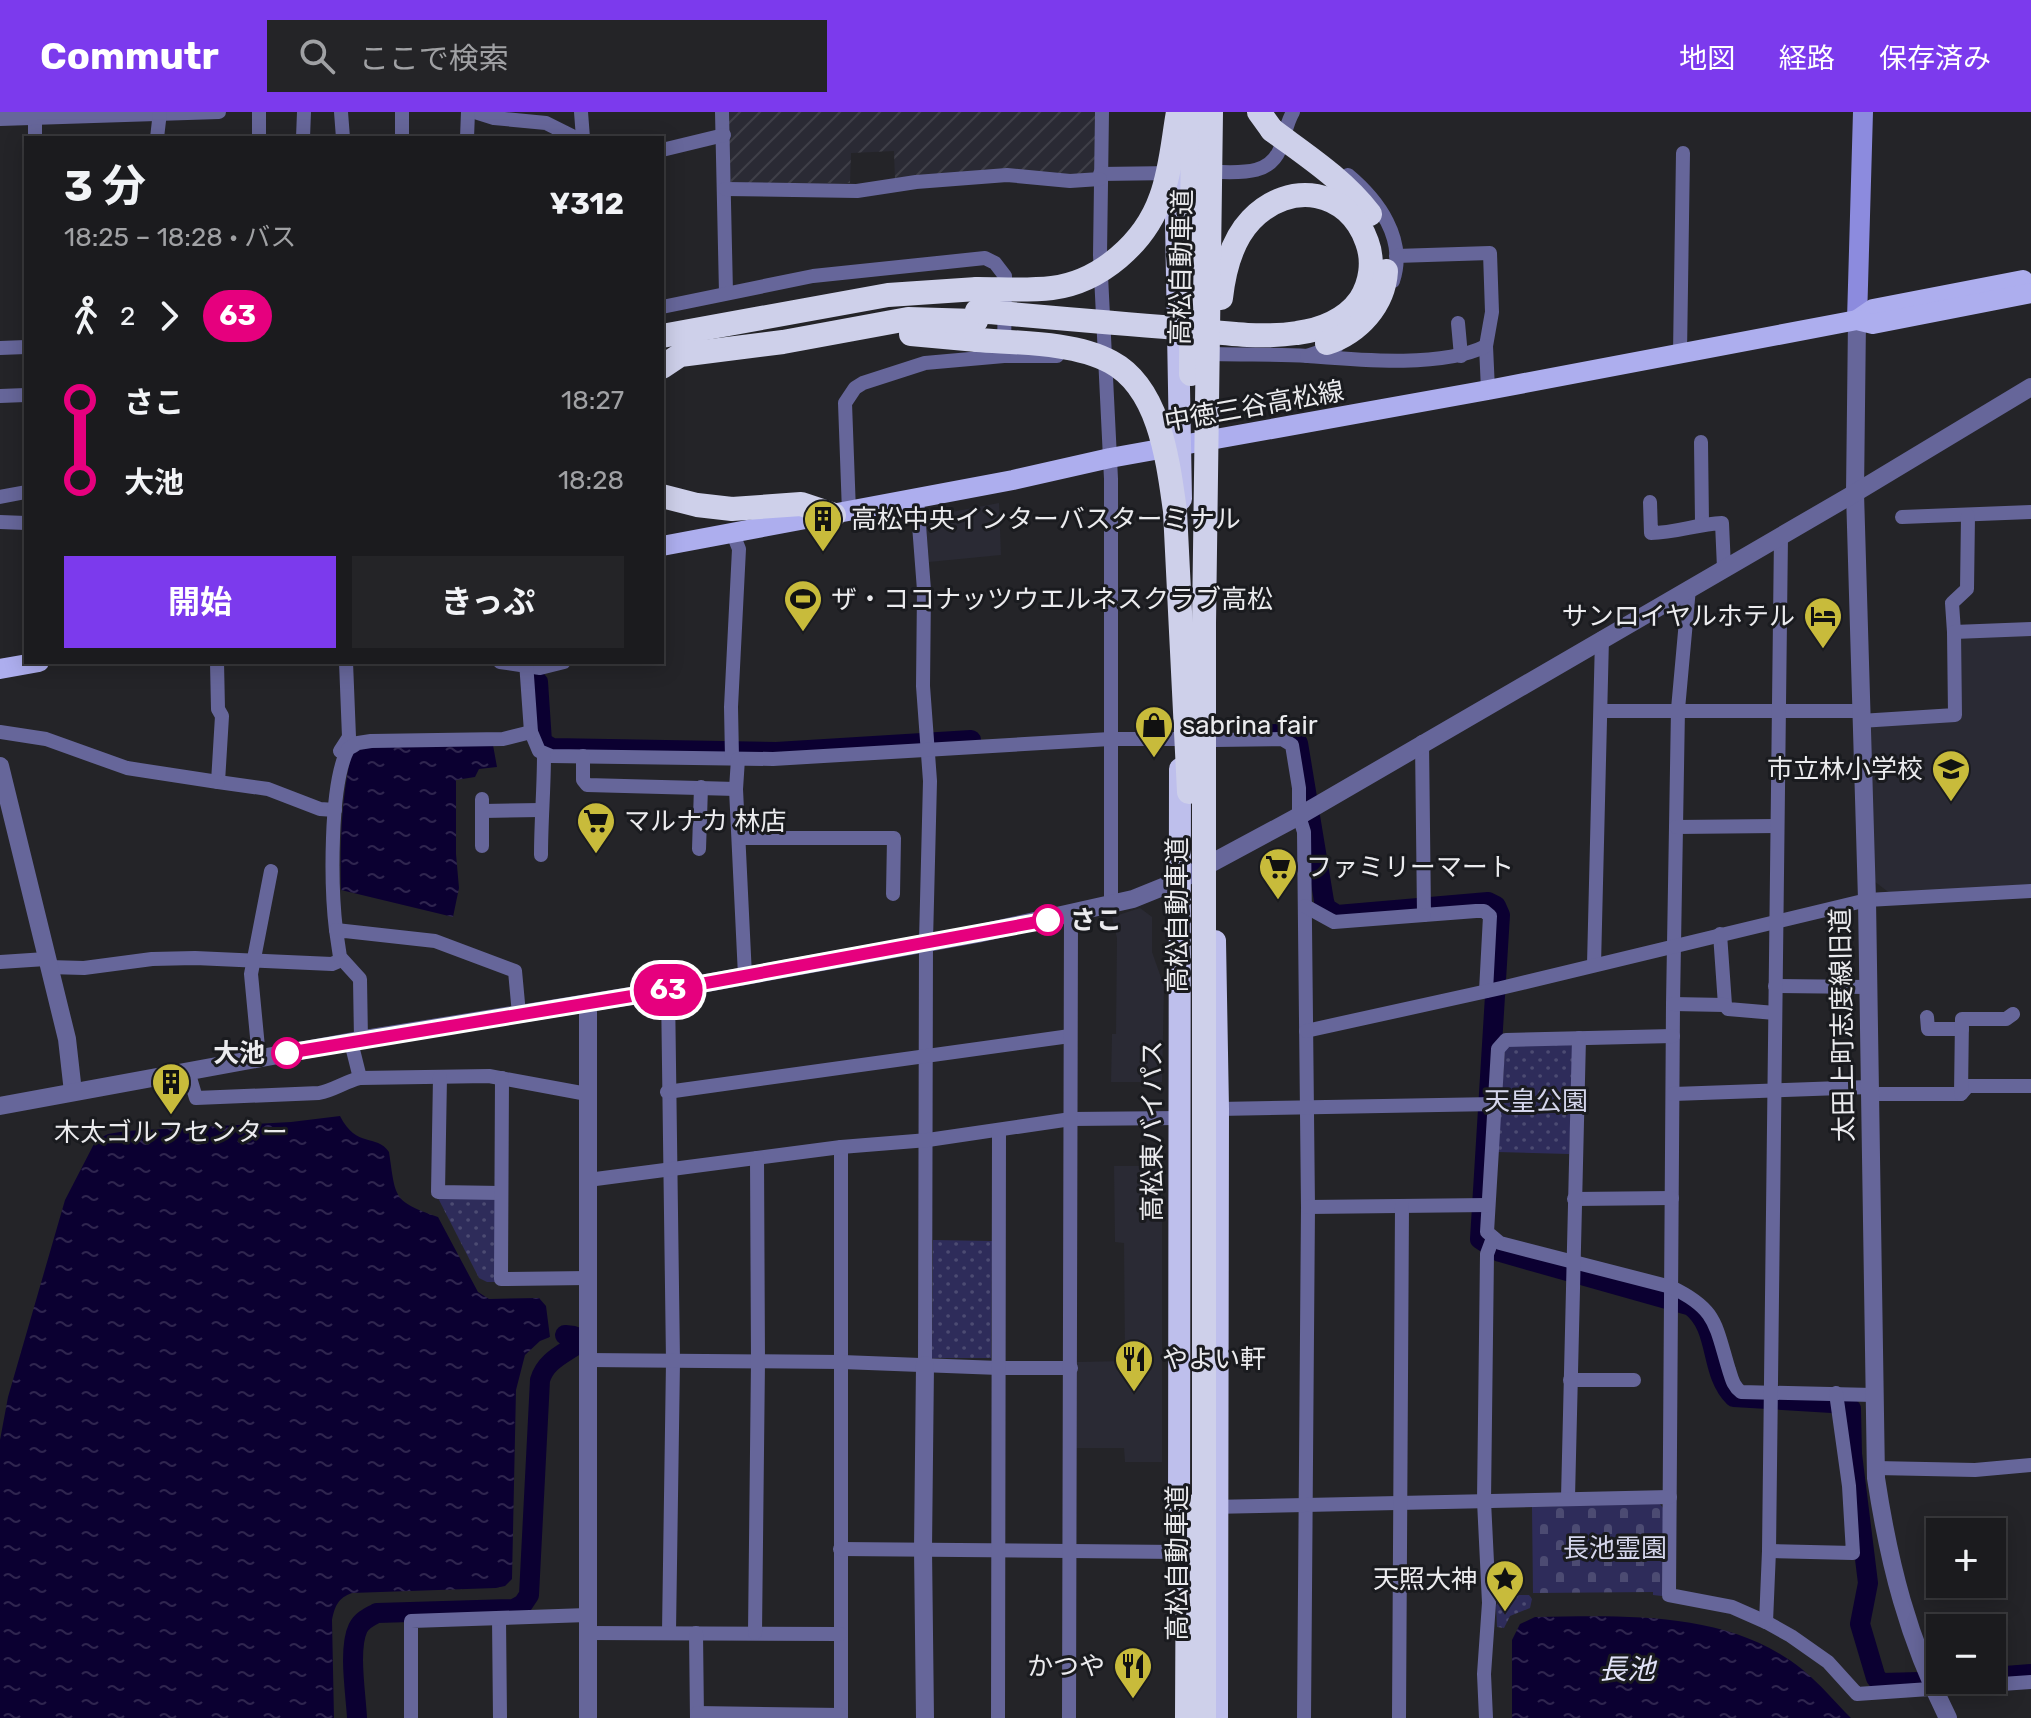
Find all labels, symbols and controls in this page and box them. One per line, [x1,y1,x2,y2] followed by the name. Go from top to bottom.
[267,20,827,92] search box
[40,33,219,79] text: Commutr
[295,34,339,78] icon: search
[359,41,509,77] text: ここで検索
[1679,42,1735,75] text: 地図
[1779,42,1835,75] text: 経路
[1879,42,1991,75] text: 保存済み
[64,160,146,212] text: 3 分
[550,186,624,222] text: ¥312
[1165,189,1198,345] street label: 高松自動車道
[64,222,296,253] text: 18:25 – 18:28 · バス
[64,294,108,338] icon: walk
[147,294,191,338] icon: forward
[219,299,256,332] text: 63
[120,301,135,332] text: 2
[1162,375,1346,438] street label: 中徳三谷高松線
[124,385,184,421] text: さこ
[561,385,624,416] text: 18:27
[124,465,184,501] text: 大池
[558,465,624,496] text: 18:28
[802,498,844,553] building icon: 高松中央インターバスターミナル
[851,504,1241,535] place label: 高松中央インターバスターミナル
[64,556,336,648] button: 開始
[352,556,624,648] button: きっぷ
[782,578,824,633] sports icon: ザ・ココナッツウエルネスクラブ高松
[831,584,1273,615] place label: ザ・ココナッツウエルネスクラブ高松
[1802,595,1844,650] hotel icon: サンロイヤルホテル
[1562,601,1795,632] place label: サンロイヤルホテル
[1133,704,1175,759] shop icon: sabrina fair
[1182,710,1318,741] place label: sabrina fair
[1930,748,1972,803] school or university icon: 市立林小学校
[1767,754,1923,785] place label: 市立林小学校
[575,800,617,855] supermarket icon: マルナカ 林店
[624,806,786,837] place label: マルナカ 林店
[1162,837,1193,993] street label: 高松自動車道
[1257,846,1299,901] supermarket icon: ファミリーマート
[1306,852,1514,883] place label: ファミリーマート
[1033,905,1063,935] marker: さこ
[1070,905,1122,936] place label: さこ
[1825,908,1860,1142] street label: 太田上町志度線旧道
[632,964,704,1016] line badge: 63
[650,973,686,1006] text: 63
[213,1038,265,1069] place label: 大池
[272,1038,302,1068] marker: 大池
[1137,1040,1168,1222] street label: 高松東バイパス
[150,1061,192,1116] building icon: 木太ゴルフセンター
[1484,1086,1588,1117] park label: 天皇公園
[54,1117,288,1148] place label: 木太ゴルフセンター
[1113,1338,1155,1393] restaurant icon: やよい軒
[1162,1344,1266,1375] place label: やよい軒
[1162,1485,1193,1641] street label: 高松自動車道
[1926,1518,2006,1694] map controls
[1926,1518,2006,1598] button: +
[1563,1533,1667,1564] park label: 長池霊園
[1484,1558,1526,1613] place icon: 天照大神
[1373,1564,1477,1595] place label: 天照大神
[1926,1614,2006,1694] button: −
[1112,1645,1154,1700] restaurant icon: かつや
[1027,1651,1105,1682] place label: かつや
[1599,1653,1658,1686] water label: 長池

